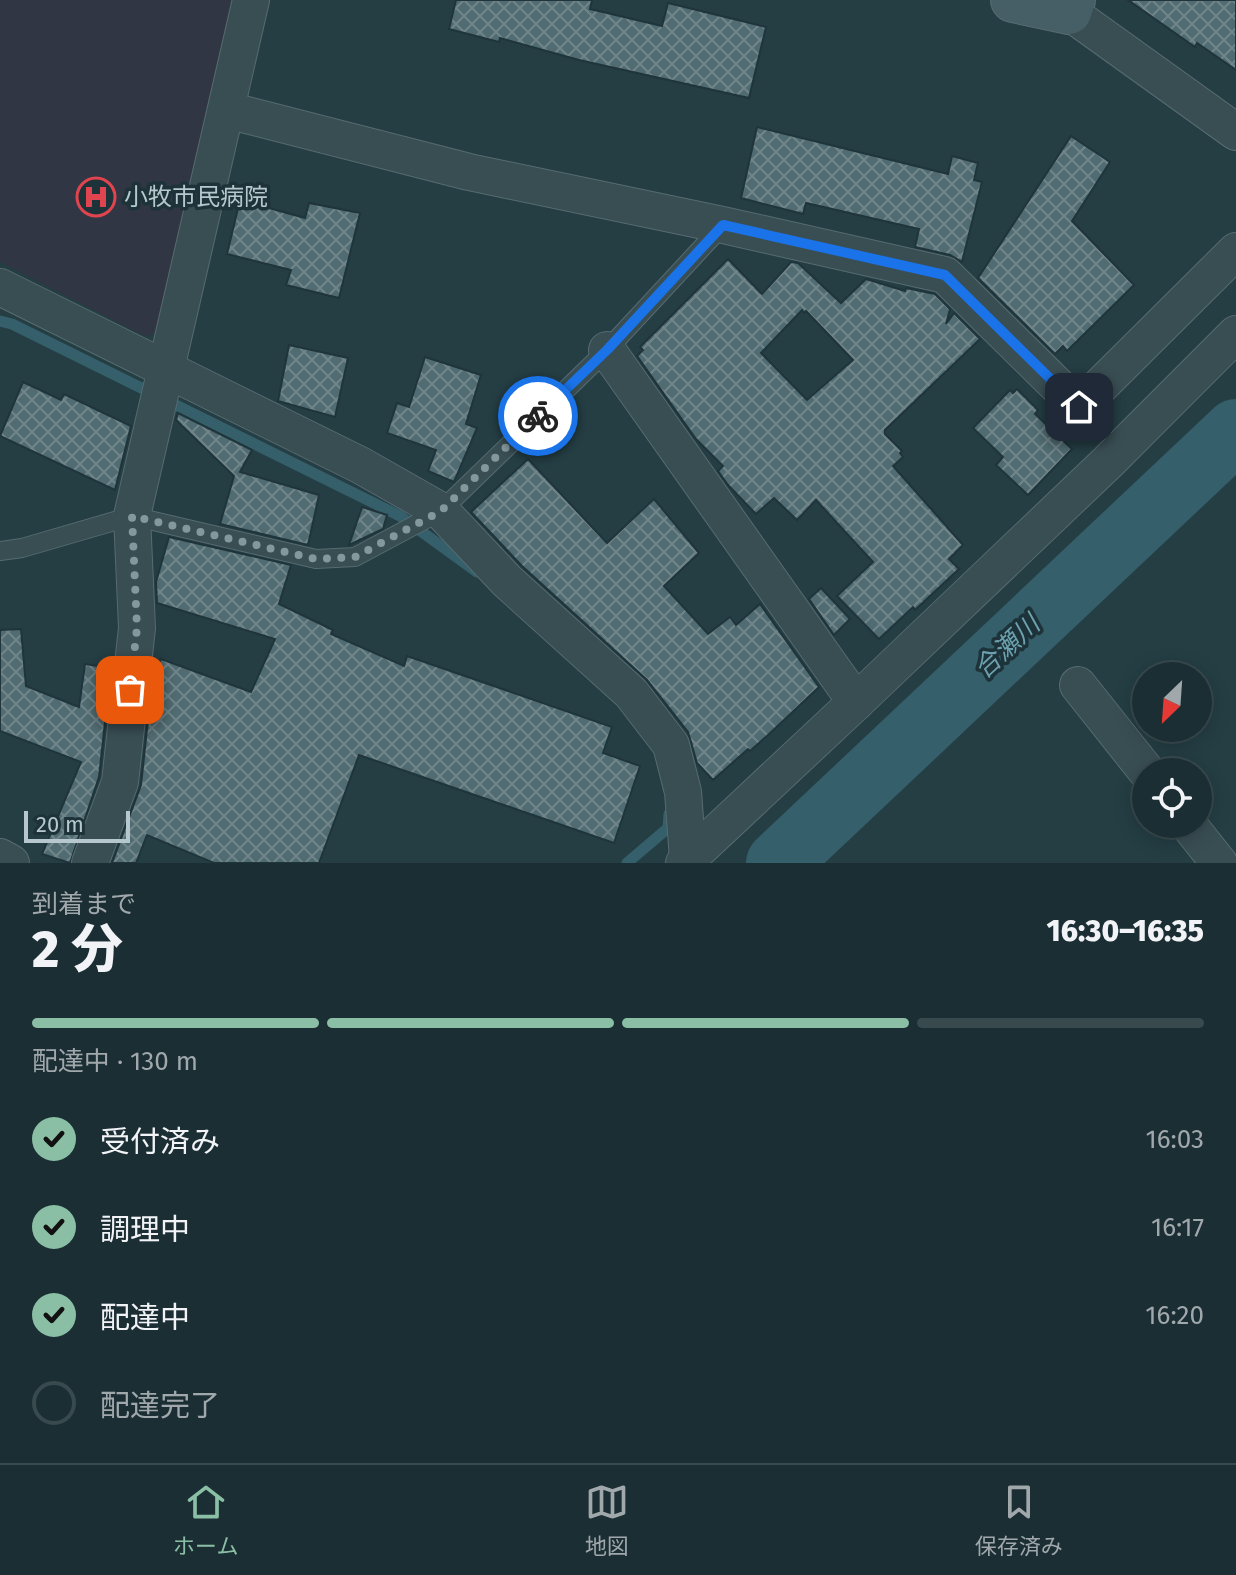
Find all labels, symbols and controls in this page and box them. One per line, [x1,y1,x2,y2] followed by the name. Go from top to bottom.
[75,176,117,218] hospital icon: 小牧市民病院
[124,183,268,211] place label: 小牧市民病院
[1045,373,1113,441] pin
[498,376,578,456] courier
[1057,385,1101,429] icon: home
[516,394,560,438] icon: bike
[968,607,1048,685] water label: 合瀬川
[96,656,164,724] pin
[1132,662,1212,742] north arrow
[1132,662,1212,838] map controls
[108,668,152,712] icon: bag
[1132,758,1212,838] button: locate
[24,807,130,843] scale bar
[36,811,84,838] text: 20 m
[32,889,136,920] text: 到着まで
[1047,913,1204,949] text: 16:30–16:35
[32,918,123,981] text: 2 分
[32,1046,198,1077] text: 配達中 · 130 m
[32,1117,76,1161] icon: check
[100,1124,220,1160] text: 受付済み
[1145,1124,1204,1155] text: 16:03
[32,1205,76,1249] icon: check
[100,1212,190,1248] text: 調理中
[1151,1212,1204,1243] text: 16:17
[32,1293,76,1337] icon: check
[100,1300,190,1336] text: 配達中
[1145,1300,1204,1331] text: 16:20
[100,1388,220,1424] text: 配達完了
[173,1480,238,1560] tab: ホーム
[585,1480,629,1560] tab: 地図
[975,1480,1063,1560] tab: 保存済み

